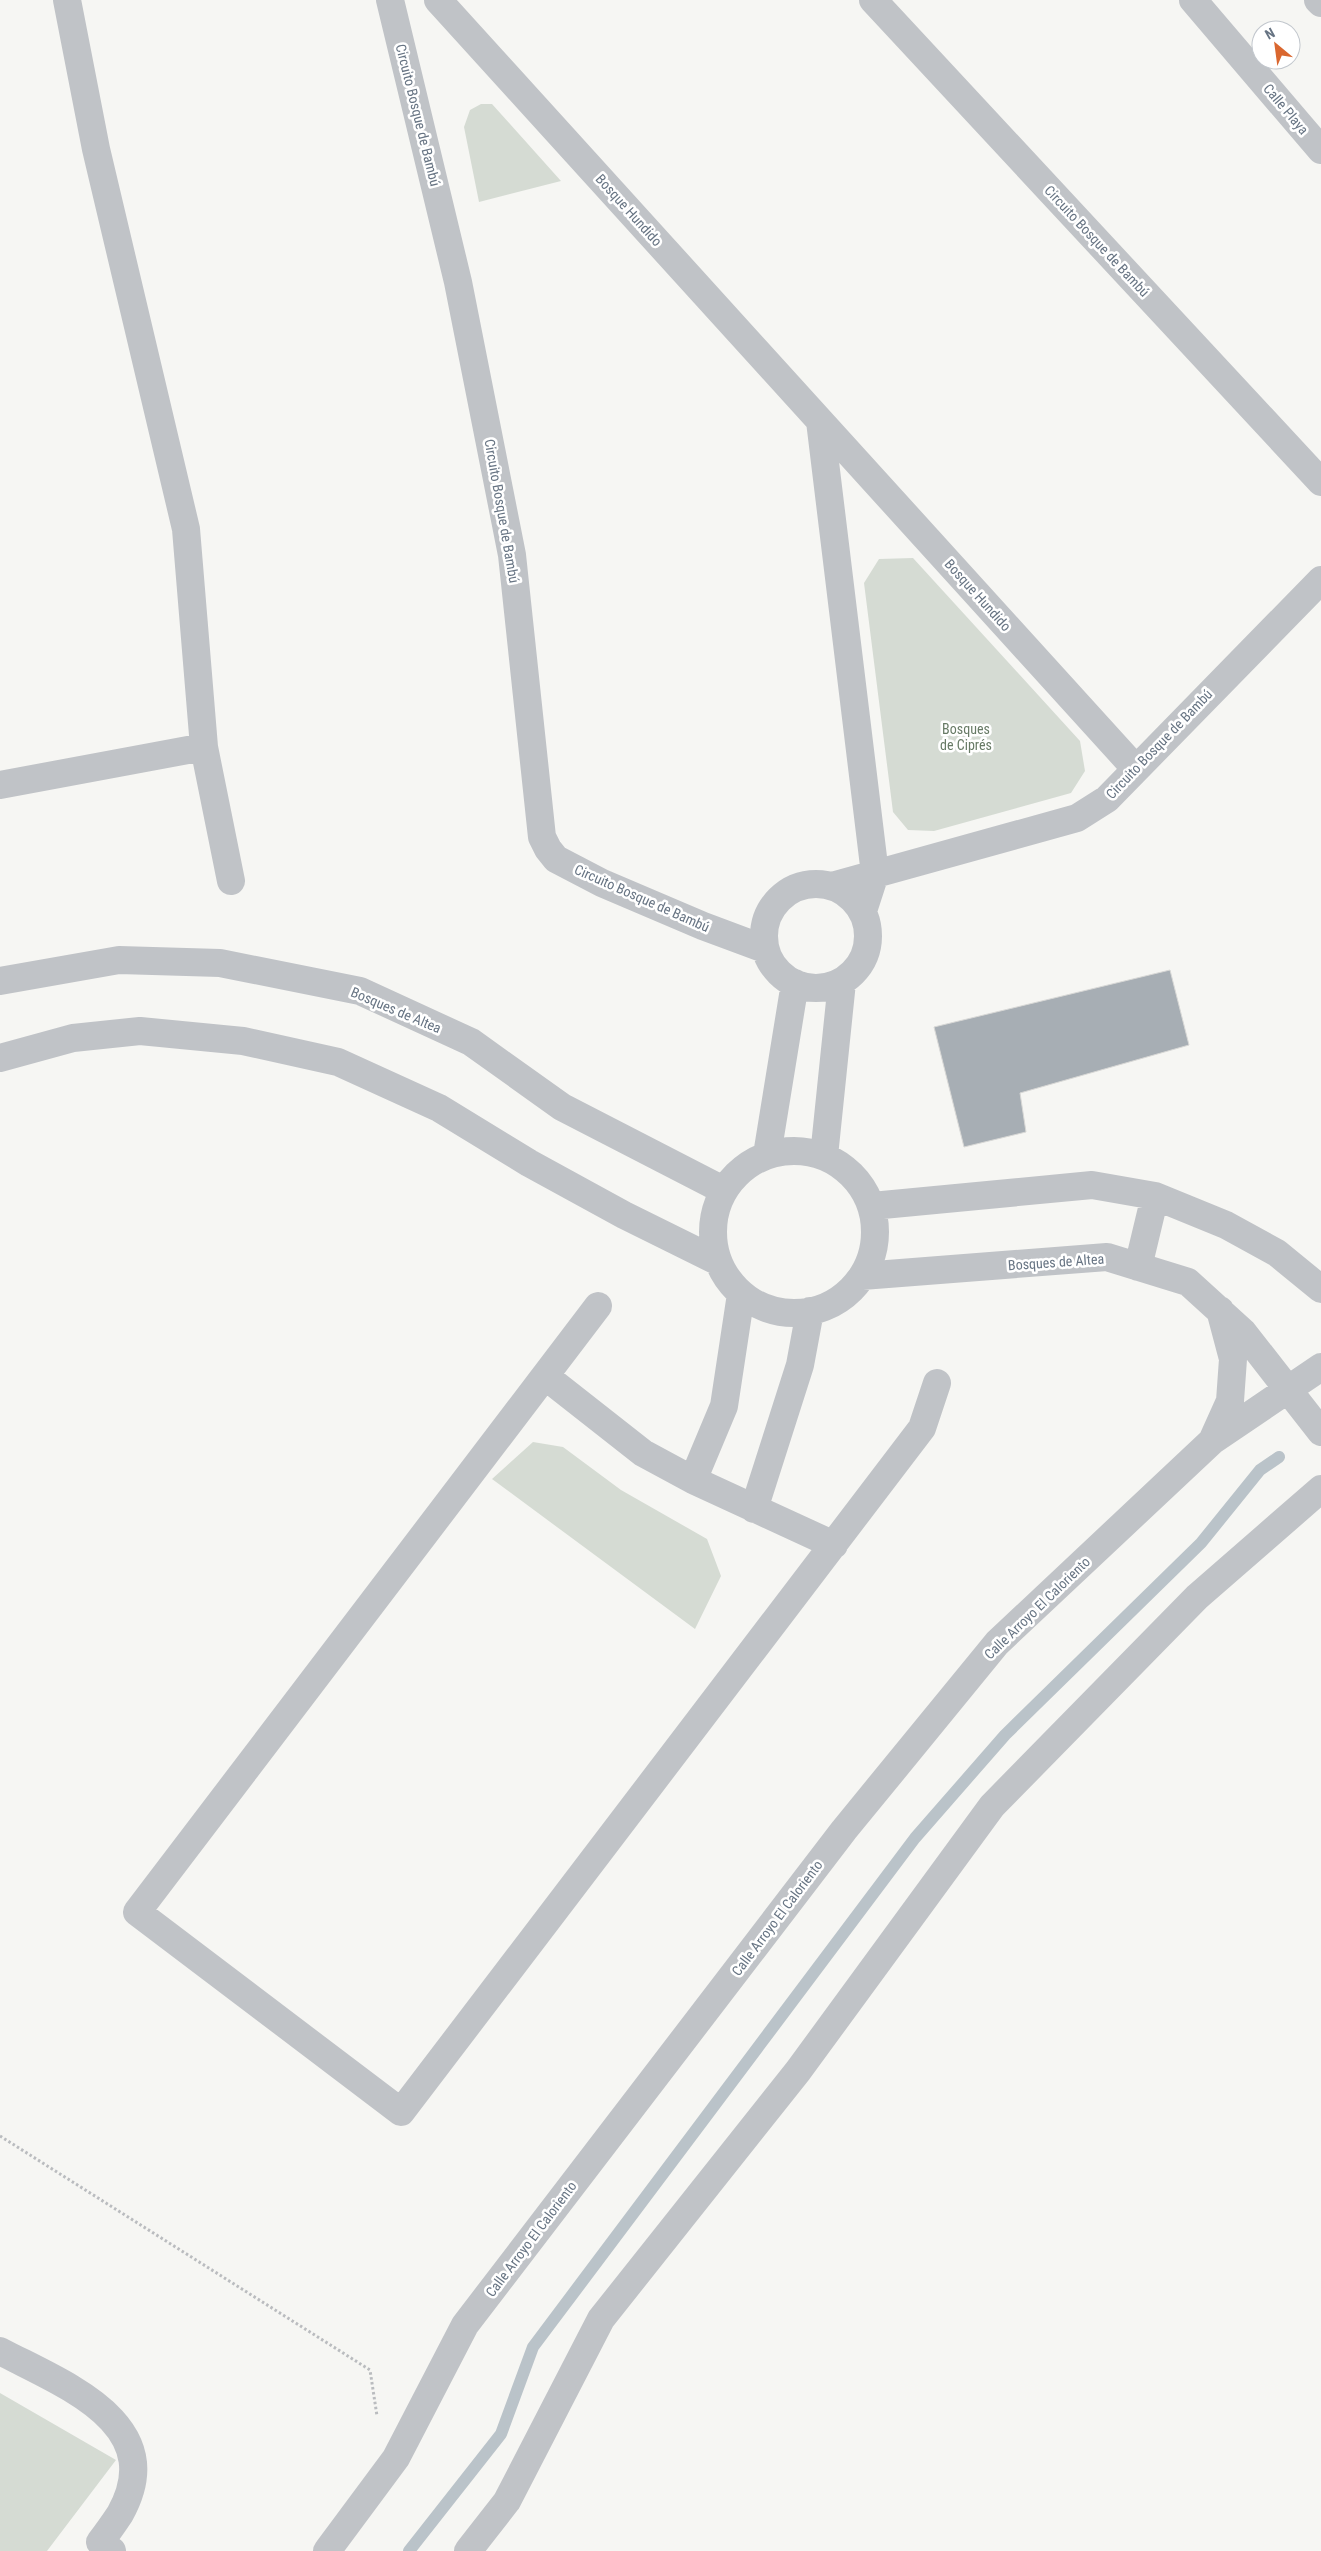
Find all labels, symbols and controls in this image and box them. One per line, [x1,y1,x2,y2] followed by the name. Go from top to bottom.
[1251,20,1301,70] north arrow
[1262,25,1277,43] text: N
[393,42,443,188] street label: Circuito Bosque de Bambú
[1260,81,1312,137] street label: Calle Playa
[593,171,665,249] street label: Bosque Hundido
[1041,182,1153,300] street label: Circuito Bosque de Bambú
[481,438,523,584] street label: Circuito Bosque de Bambú
[942,556,1014,634] street label: Bosque Hundido
[1103,686,1215,802] street label: Circuito Bosque de Bambú
[940,721,992,753] park label: Bosques de Ciprés
[572,861,712,935] street label: Circuito Bosque de Bambú
[348,984,444,1036] street label: Bosques de Altea
[1007,1251,1105,1273] street label: Bosques de Altea
[981,1554,1093,1662] street label: Calle Arroyo El Caloriento
[728,1857,826,1979] street label: Calle Arroyo El Caloriento
[482,2178,580,2300] street label: Calle Arroyo El Caloriento

